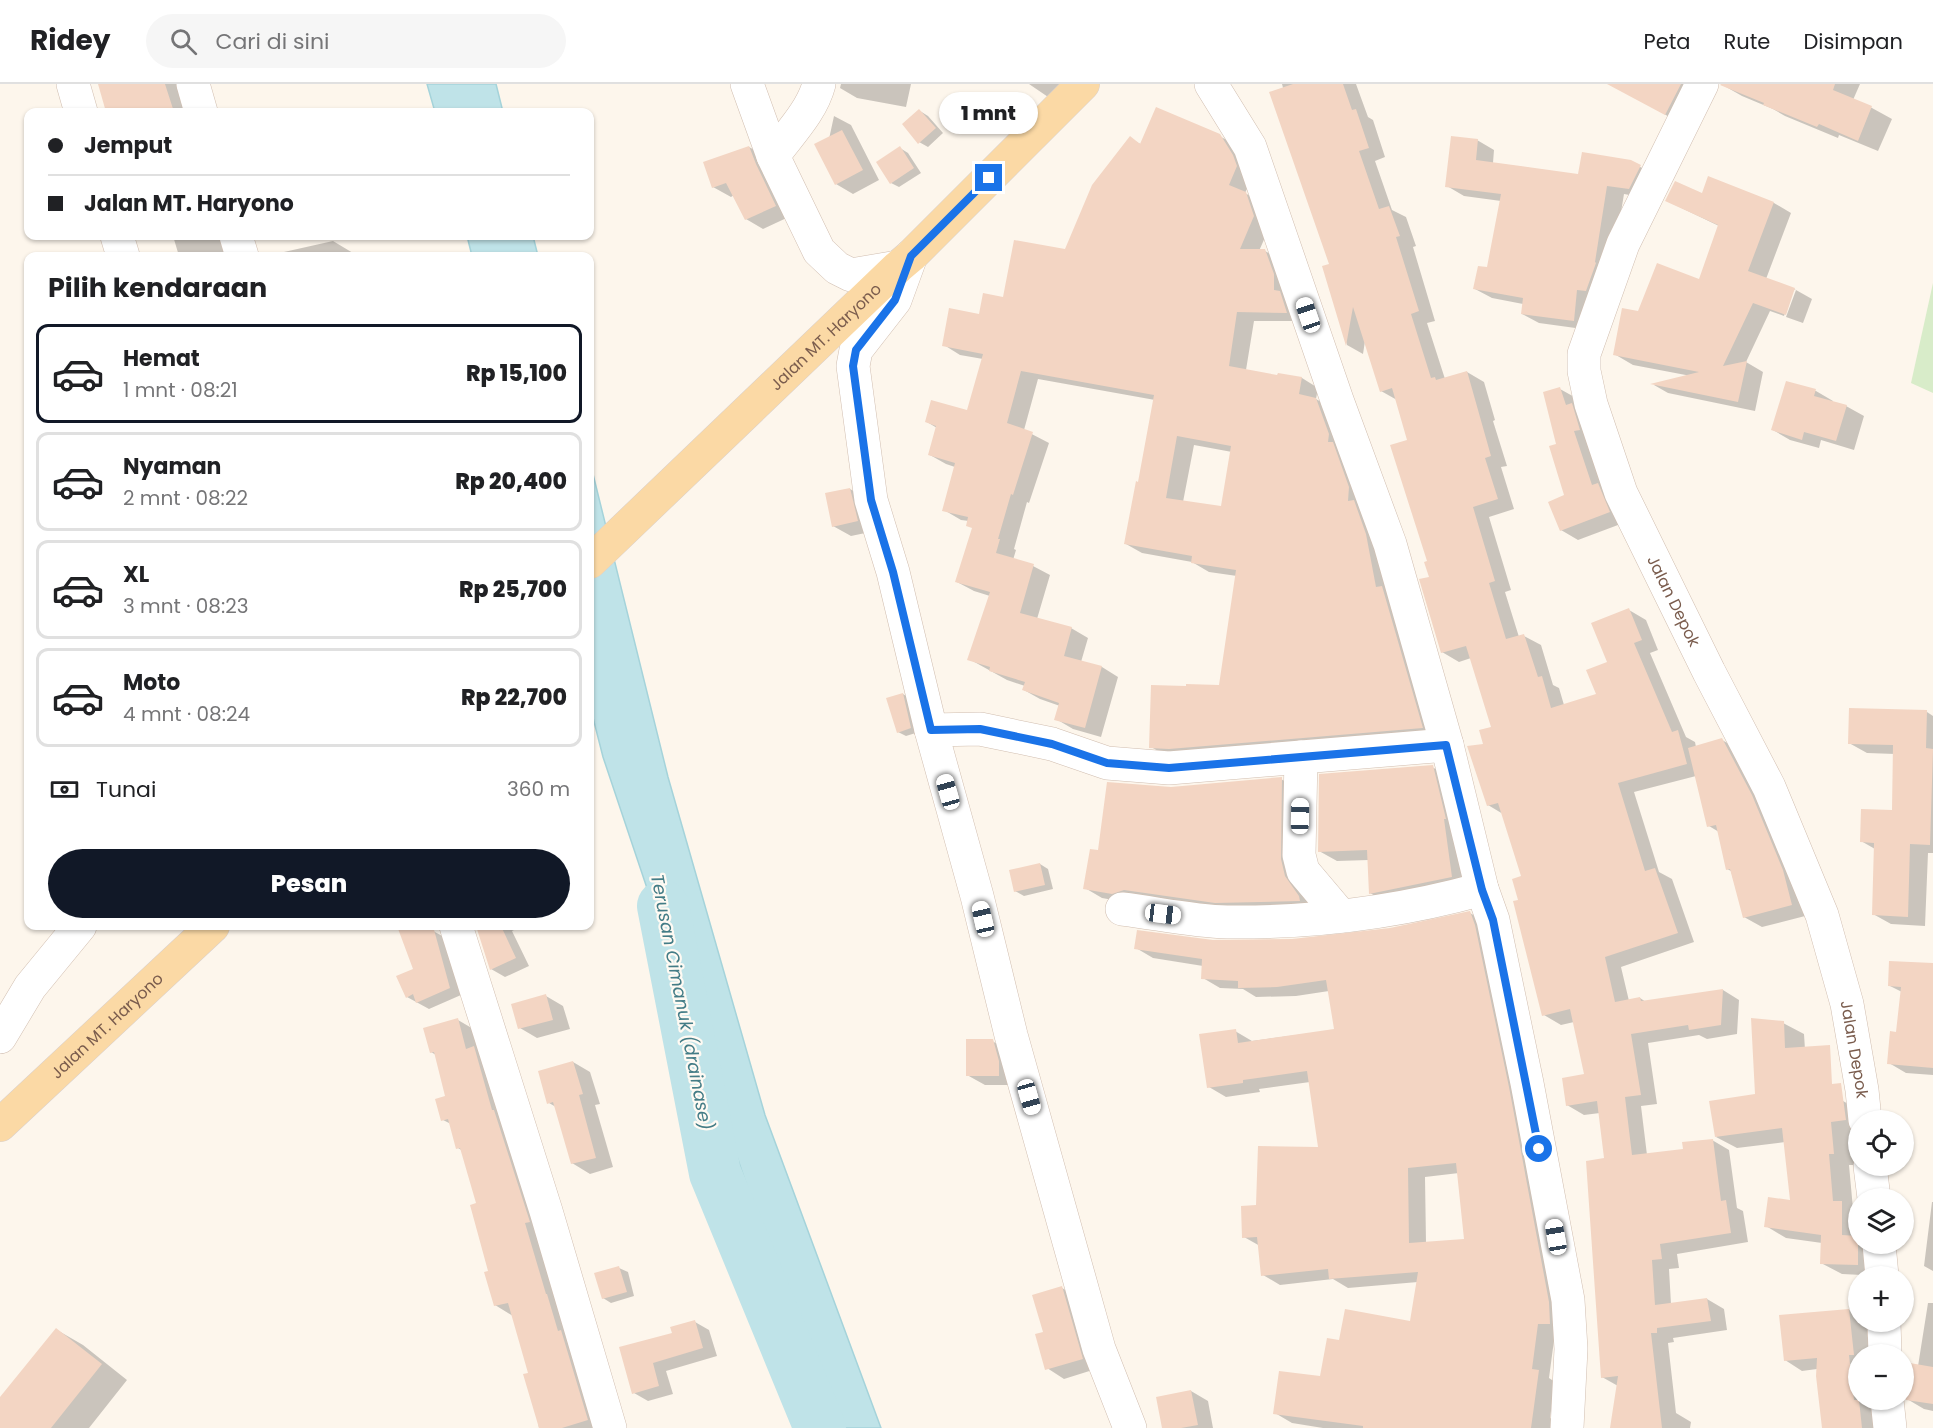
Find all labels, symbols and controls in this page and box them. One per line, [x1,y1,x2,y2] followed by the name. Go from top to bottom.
[146,14,566,68] search box
[30,21,110,60] text: Ridey
[167,25,200,58] icon: search
[215,26,329,57] text: Cari di sini
[1643,27,1691,56] text: Peta
[1724,27,1770,56] text: Rute
[1803,27,1903,56] text: Disimpan
[940,91,1038,133] callout: 1 mnt
[961,99,1016,127] text: 1 mnt
[84,130,172,161] text: Jemput
[975,164,1002,191] route end
[84,188,294,219] text: Jalan MT. Haryono
[48,269,267,306] text: Pilih kendaraan
[765,278,886,395] street label: Jalan MT. Haryono
[1294,295,1322,335] car
[123,343,200,374] text: Hemat
[51,347,105,401] icon: car
[466,358,567,389] text: Rp 15,100
[123,376,238,404] text: 1 mnt · 08:21
[123,451,221,482] text: Nyaman
[51,455,105,509] icon: car
[455,466,567,497] text: Rp 20,400
[123,484,248,512] text: 2 mnt · 08:22
[1642,551,1707,651] street label: Jalan Depok
[123,559,149,590] text: XL
[51,563,105,617] icon: car
[459,574,567,605] text: Rp 25,700
[123,592,248,620] text: 3 mnt · 08:23
[123,667,180,698] text: Moto
[51,671,105,725] icon: car
[461,682,567,713] text: Rp 22,700
[123,700,250,728] text: 4 mnt · 08:24
[934,772,962,812] car
[48,773,81,806] icon: cash
[96,774,156,805] text: Tunai
[507,775,570,803] text: 360 m
[1291,798,1309,834] car
[48,849,570,918] button: Pesan
[645,872,719,1132] water label: Terusan Cimanuk (drainase)
[970,899,996,939] car
[1144,903,1182,925] car
[45,967,168,1084] street label: Jalan MT. Haryono
[1835,999,1874,1100] street label: Jalan Depok
[1015,1077,1043,1117] car
[1848,1110,1914,1410] map controls
[1848,1110,1914,1176] button: locate
[1525,1135,1552,1162] route start
[1848,1188,1914,1254] button: layers
[1544,1218,1568,1256] car
[1848,1266,1914,1332] button: +
[1848,1344,1914,1410] button: −

